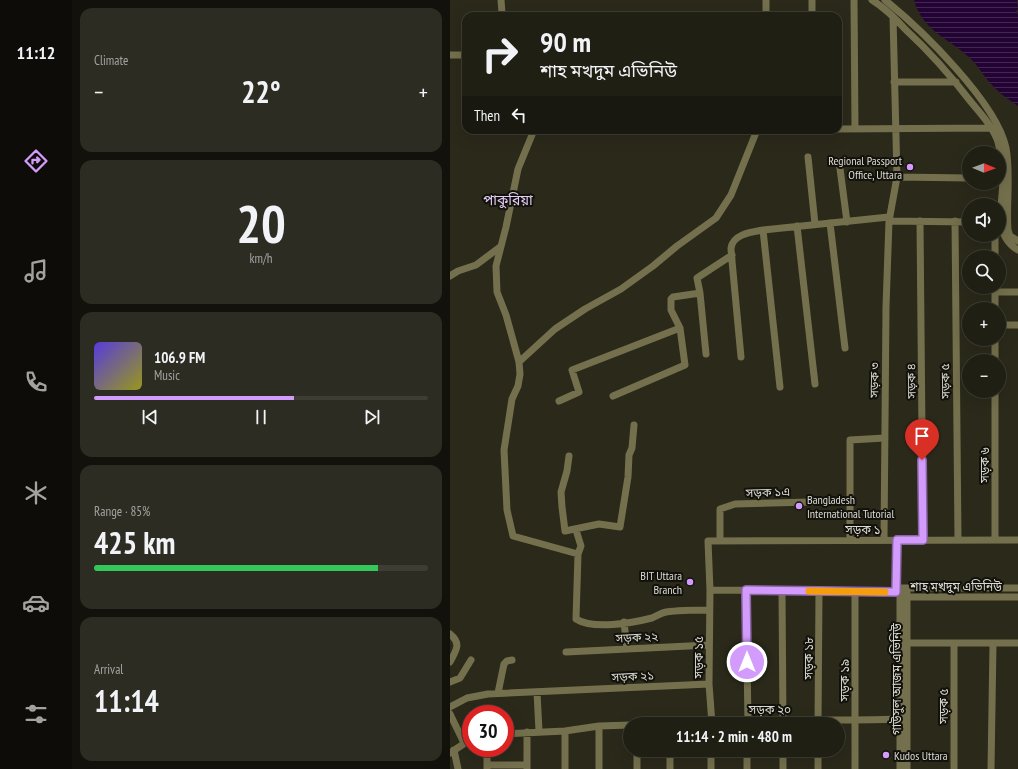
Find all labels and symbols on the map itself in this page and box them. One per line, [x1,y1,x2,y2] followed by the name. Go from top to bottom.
[962,146,1006,190] north arrow
[828,153,903,182] place label: Regional Passport Office, Uttara
[905,162,915,172] marker: Regional Passport Office, Uttara
[483,191,533,209] district label: পাকুরিয়া
[866,362,882,399] street label: সড়ক ৩
[903,363,919,400] street label: সড়ক ৪
[937,363,953,400] street label: সড়ক ৫
[905,419,939,460] pin
[977,447,992,484] street label: সড়ক ৬
[745,484,790,500] street label: সড়ক ১এ
[807,492,894,521] place label: Bangladesh International Tutorial
[794,501,804,511] marker: Bangladesh International Tutorial
[844,522,881,537] street label: সড়ক ১
[640,568,682,597] place label: BIT Uttara Branch
[685,577,695,587] marker: BIT Uttara Branch
[909,579,1002,594] street label: শাহ মখদুম এভিনিউ
[889,623,905,735] street label: গাউসুল আজম এভিনিউ
[614,628,659,646] street label: সড়ক ২২
[691,636,706,679] street label: সড়ক ১৫
[801,637,816,680] street label: সড়ক ১৮
[726,641,768,683] position arrow
[837,659,852,702] street label: সড়ক ১৯
[610,667,655,685] street label: সড়ক ২১
[936,688,951,725] street label: সড়ক ৫
[748,702,791,717] street label: সড়ক ২০
[462,705,514,757] speed limit sign: 30
[894,748,948,763] place label: Kudos Uttara
[881,750,891,760] marker: Kudos Uttara

